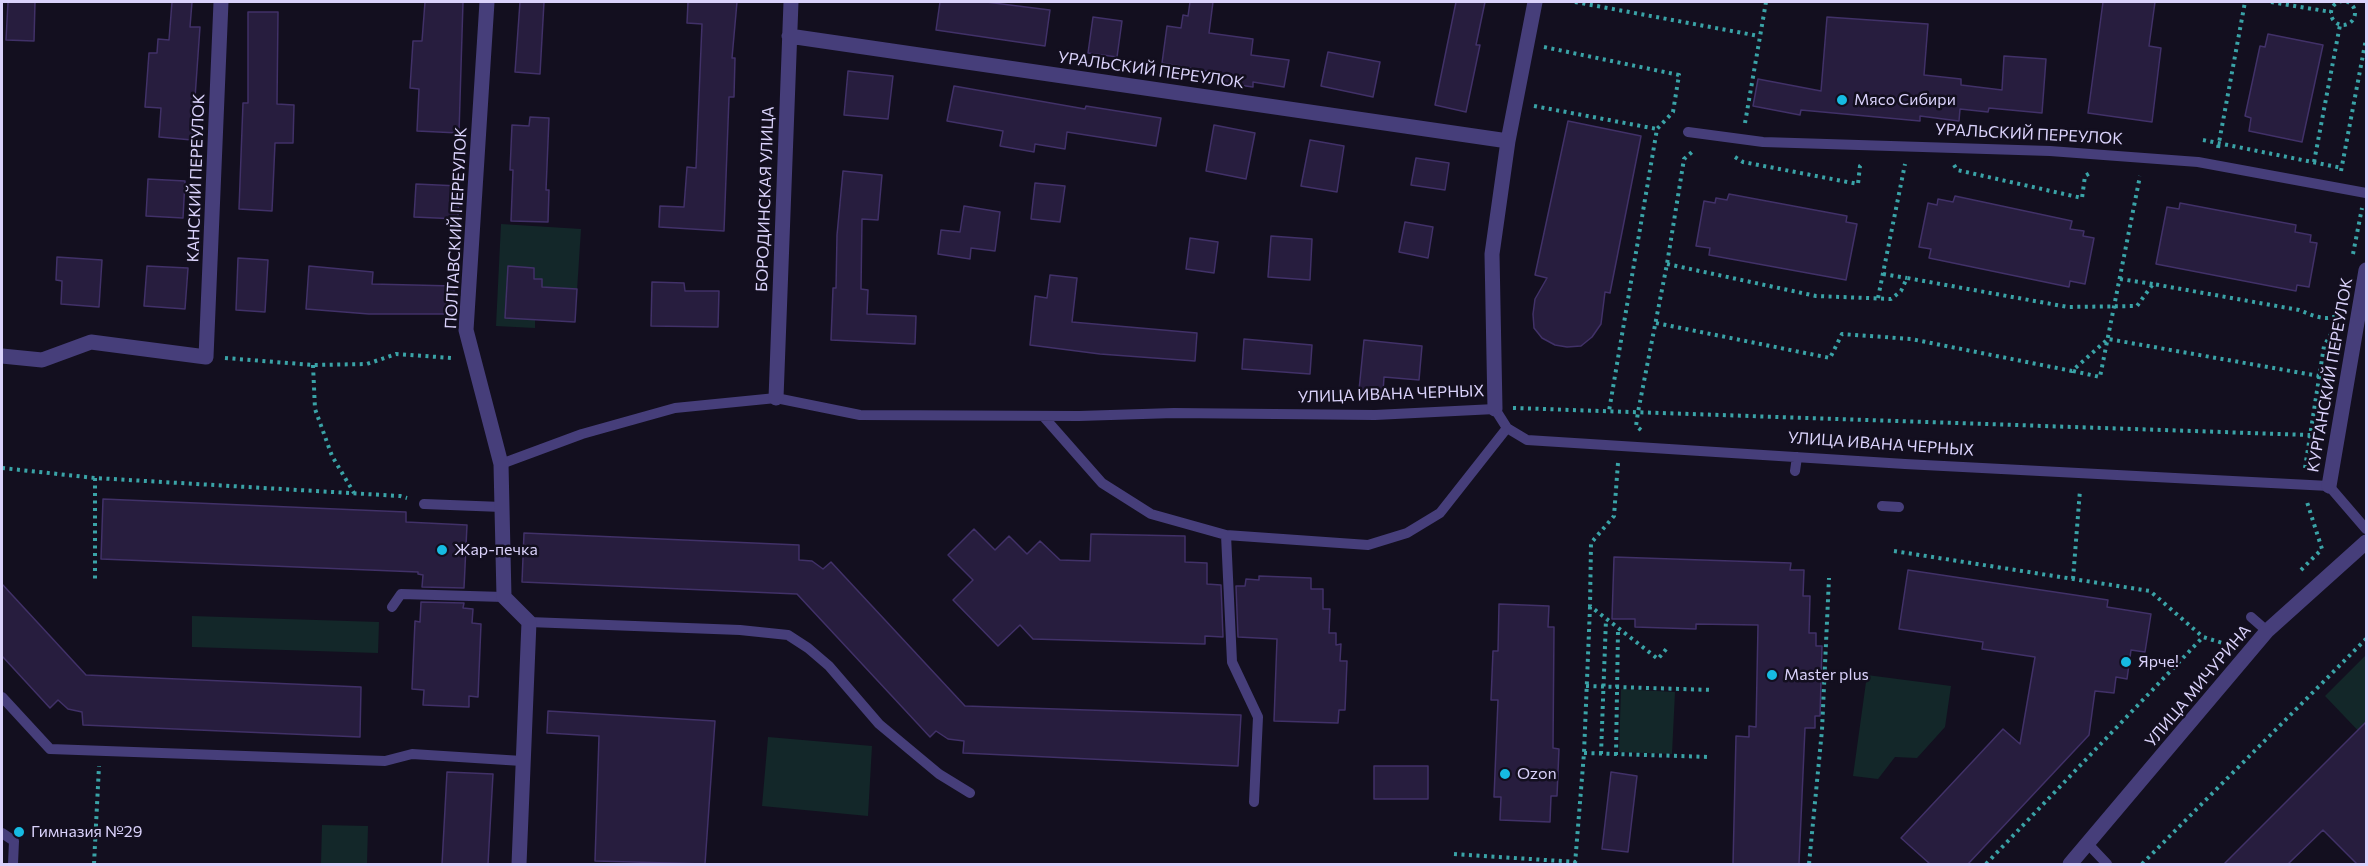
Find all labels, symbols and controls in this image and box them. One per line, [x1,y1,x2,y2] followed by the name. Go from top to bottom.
[1057,47,1245,93] street label: УРАЛЬСКИЙ ПЕРЕУЛОК
[1854,90,1956,110] place label: Мясо Сибири
[183,93,209,263] street label: КАНСКИЙ ПЕРЕУЛОК
[1835,93,1849,107] marker: Мясо Сибири
[752,106,778,292] street label: БОРОДИНСКАЯ УЛИЦА
[1935,119,2123,149] street label: УРАЛЬСКИЙ ПЕРЕУЛОК
[441,127,471,329] street label: ПОЛТАВСКИЙ ПЕРЕУЛОК
[2303,276,2357,474] street label: КУРГАНСКИЙ ПЕРЕУЛОК
[1297,381,1485,407] street label: УЛИЦА ИВАНА ЧЕРНЫХ
[1787,428,1975,460] street label: УЛИЦА ИВАНА ЧЕРНЫХ
[454,540,538,560] place label: Жар-печка
[435,543,449,557] marker: Жар-печка
[2141,621,2255,751] street label: УЛИЦА МИЧУРИНА
[2138,652,2179,672] place label: Ярче!
[2119,655,2133,669] marker: Ярче!
[1784,665,1869,685] place label: Master plus
[1765,668,1779,682] marker: Master plus
[1517,764,1557,784] place label: Ozon
[1498,767,1512,781] marker: Ozon
[31,822,142,842] place label: Гимназия №29
[12,825,26,839] marker: Гимназия №29

